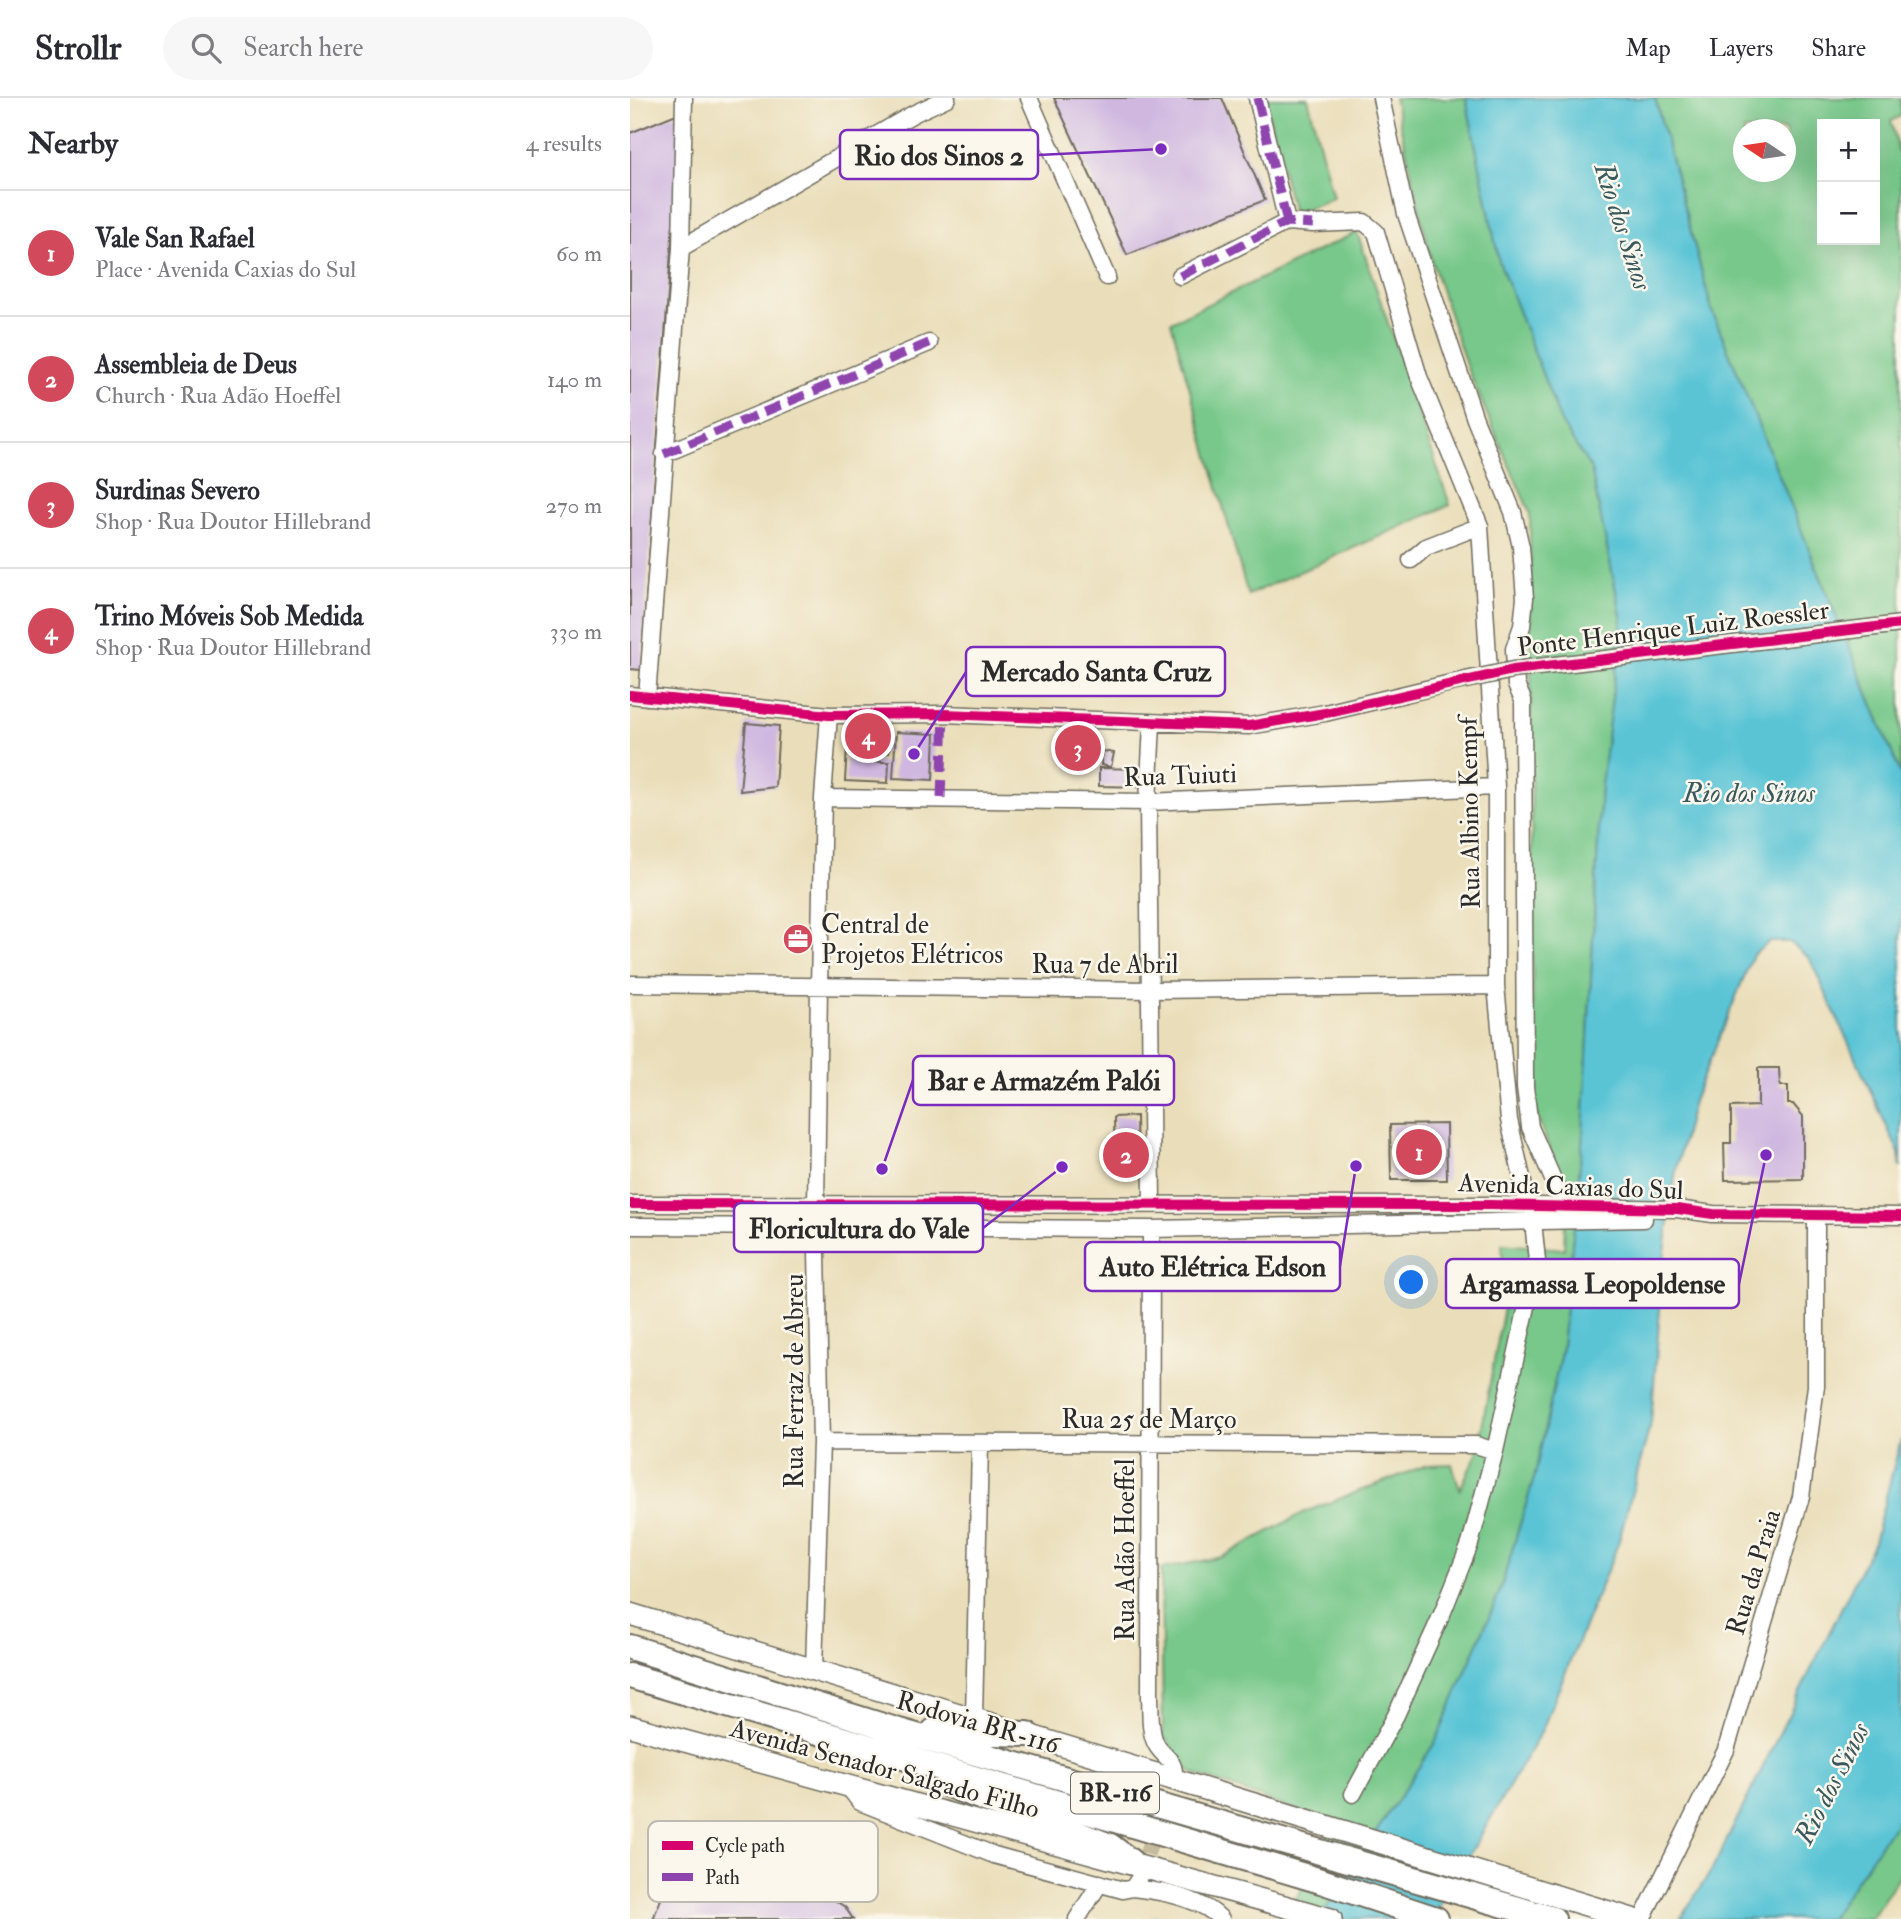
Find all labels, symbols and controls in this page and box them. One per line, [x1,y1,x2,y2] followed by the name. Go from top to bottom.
[163,17,653,80] search box
[35,28,121,69] text: Strollr
[187,29,225,67] icon: search
[243,32,363,64] text: Search here
[1626,33,1671,64] text: Map
[1709,33,1773,64] text: Layers
[1811,33,1866,64] text: Share
[1733,119,1796,182] north arrow
[1817,119,1880,245] map controls
[1817,119,1880,182] button: +
[28,125,118,162] text: Nearby
[526,129,602,158] text: 4 results
[840,130,1038,179] callout: Rio dos Sinos 2
[854,139,1024,174] text: Rio dos Sinos 2
[1585,157,1660,296] water label: Rio dos Sinos
[1817,182,1880,245] button: −
[95,223,255,255] text: Vale San Rafael
[47,239,55,268] text: 1
[556,239,602,268] text: 60 m
[95,255,356,284] text: Place · Avenida Caxias do Sul
[95,349,297,381] text: Assembleia de Deus
[45,365,57,394] text: 2
[547,365,602,394] text: 140 m
[95,381,341,410] text: Church · Rua Adão Hoeffel
[95,475,260,507] text: Surdinas Severo
[47,491,55,520] text: 3
[545,491,602,520] text: 270 m
[95,507,371,536] text: Shop · Rua Doutor Hillebrand
[1515,594,1831,664] street label: Ponte Henrique Luiz Roessler
[95,601,363,633] text: Trino Móveis Sob Medida
[45,617,57,646] text: 4
[550,617,602,646] text: 330 m
[95,633,371,662] text: Shop · Rua Doutor Hillebrand
[966,647,1225,696] callout: Mercado Santa Cruz
[979,655,1212,690] text: Mercado Santa Cruz
[845,710,891,762] pin: 4
[1452,713,1489,909] street label: Rua Albino Kempf
[1055,722,1101,774] pin: 3
[1123,758,1237,794] street label: Rua Tuiuti
[1682,776,1816,811] water label: Rio dos Sinos
[821,909,1003,971] place label: Central de Projetos Elétricos
[781,922,815,956] office icon: Central de Projetos Elétricos
[1032,949,1179,981] street label: Rua 7 de Abril
[913,1056,1174,1105] callout: Bar e Armazém Palói
[927,1064,1161,1099] text: Bar e Armazém Palói
[1396,1126,1442,1178] pin: 1
[1103,1129,1149,1181] pin: 2
[1457,1167,1684,1207] street label: Avenida Caxias do Sul
[734,1203,983,1252] callout: Floricultura do Vale
[749,1212,970,1247] text: Floricultura do Vale
[1085,1242,1340,1291] callout: Auto Elétrica Edson
[1099,1250,1327,1285] text: Auto Elétrica Edson
[1446,1259,1739,1308] callout: Argamassa Leopoldense
[1394,1265,1428,1299] your location
[1460,1267,1726,1302] text: Argamassa Leopoldense
[779,1274,811,1488] street label: Rua Ferraz de Abreu
[1061,1404,1237,1436] street label: Rua 25 de Março
[1110,1458,1142,1641] street label: Rua Adão Hoeffel
[1720,1505,1788,1639] street label: Rua da Praia
[892,1684,1065,1762] street label: Rodovia BR-116
[726,1712,1043,1826] street label: Avenida Senador Salgado Filho
[1786,1716,1878,1851] water label: Rio dos Sinos
[1071,1772,1159,1814] road number: BR-116
[648,1821,878,1902] legend
[705,1834,785,1859] text: Cycle path
[705,1866,740,1890] text: Path

